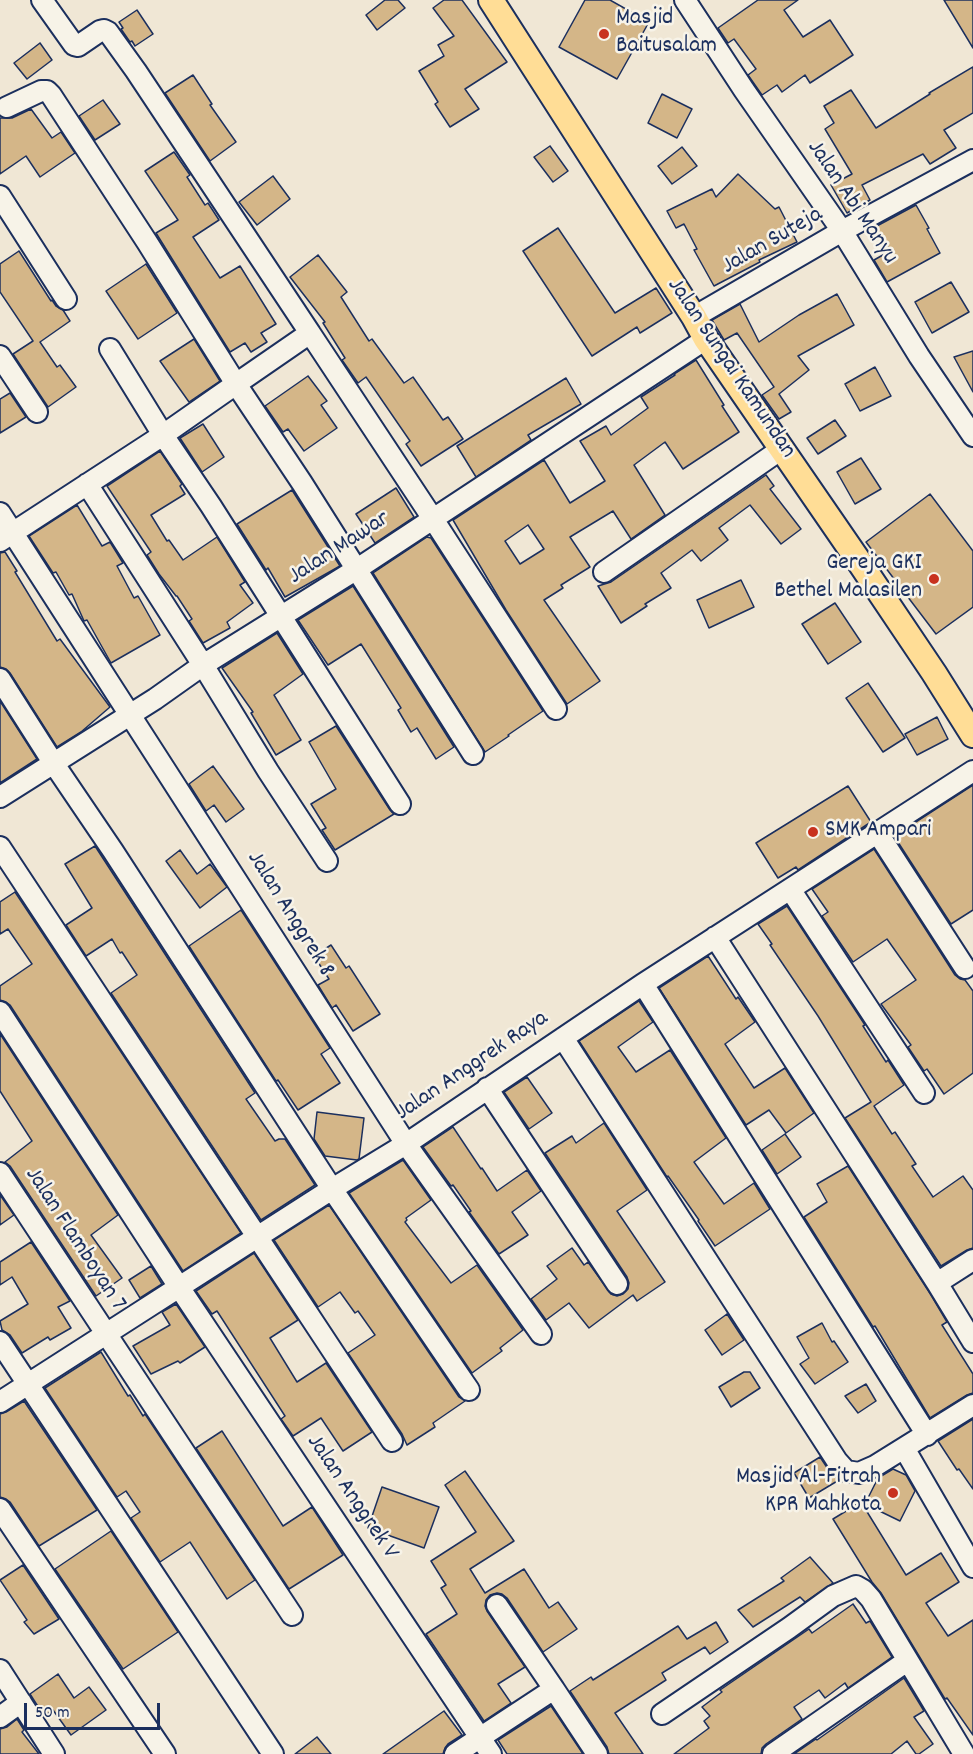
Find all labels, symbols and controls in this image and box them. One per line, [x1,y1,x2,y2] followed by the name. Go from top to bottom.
[616,6,717,62] place label: Masjid Baitusalam
[597,27,611,41] marker: Masjid Baitusalam
[799,136,903,270] street label: Jalan Abi Manyu
[718,202,828,282] street label: Jalan Suteja
[659,273,801,465] street label: Jalan Sungai Kamundan
[284,506,396,592] street label: Jalan Mawar
[774,551,922,607] place label: Gereja GKI Bethel Malasilen
[927,572,941,586] marker: Gereja GKI Bethel Malasilen
[825,818,931,846] place label: SMK Ampari
[806,825,820,839] marker: SMK Ampari
[239,847,339,983] street label: Jalan Anggrek 8
[391,1005,555,1129] street label: Jalan Anggrek Raya
[17,1163,131,1317] street label: Jalan Flamboyan 7
[298,1430,404,1566] street label: Jalan Anggrek V
[736,1465,881,1521] place label: Masjid Al-Fitrah KPR Mahkota
[886,1486,900,1500] marker: Masjid Al-Fitrah KPR Mahkota
[27,1691,164,1729] scale bar
[35,1701,70,1726] text: 50 m

